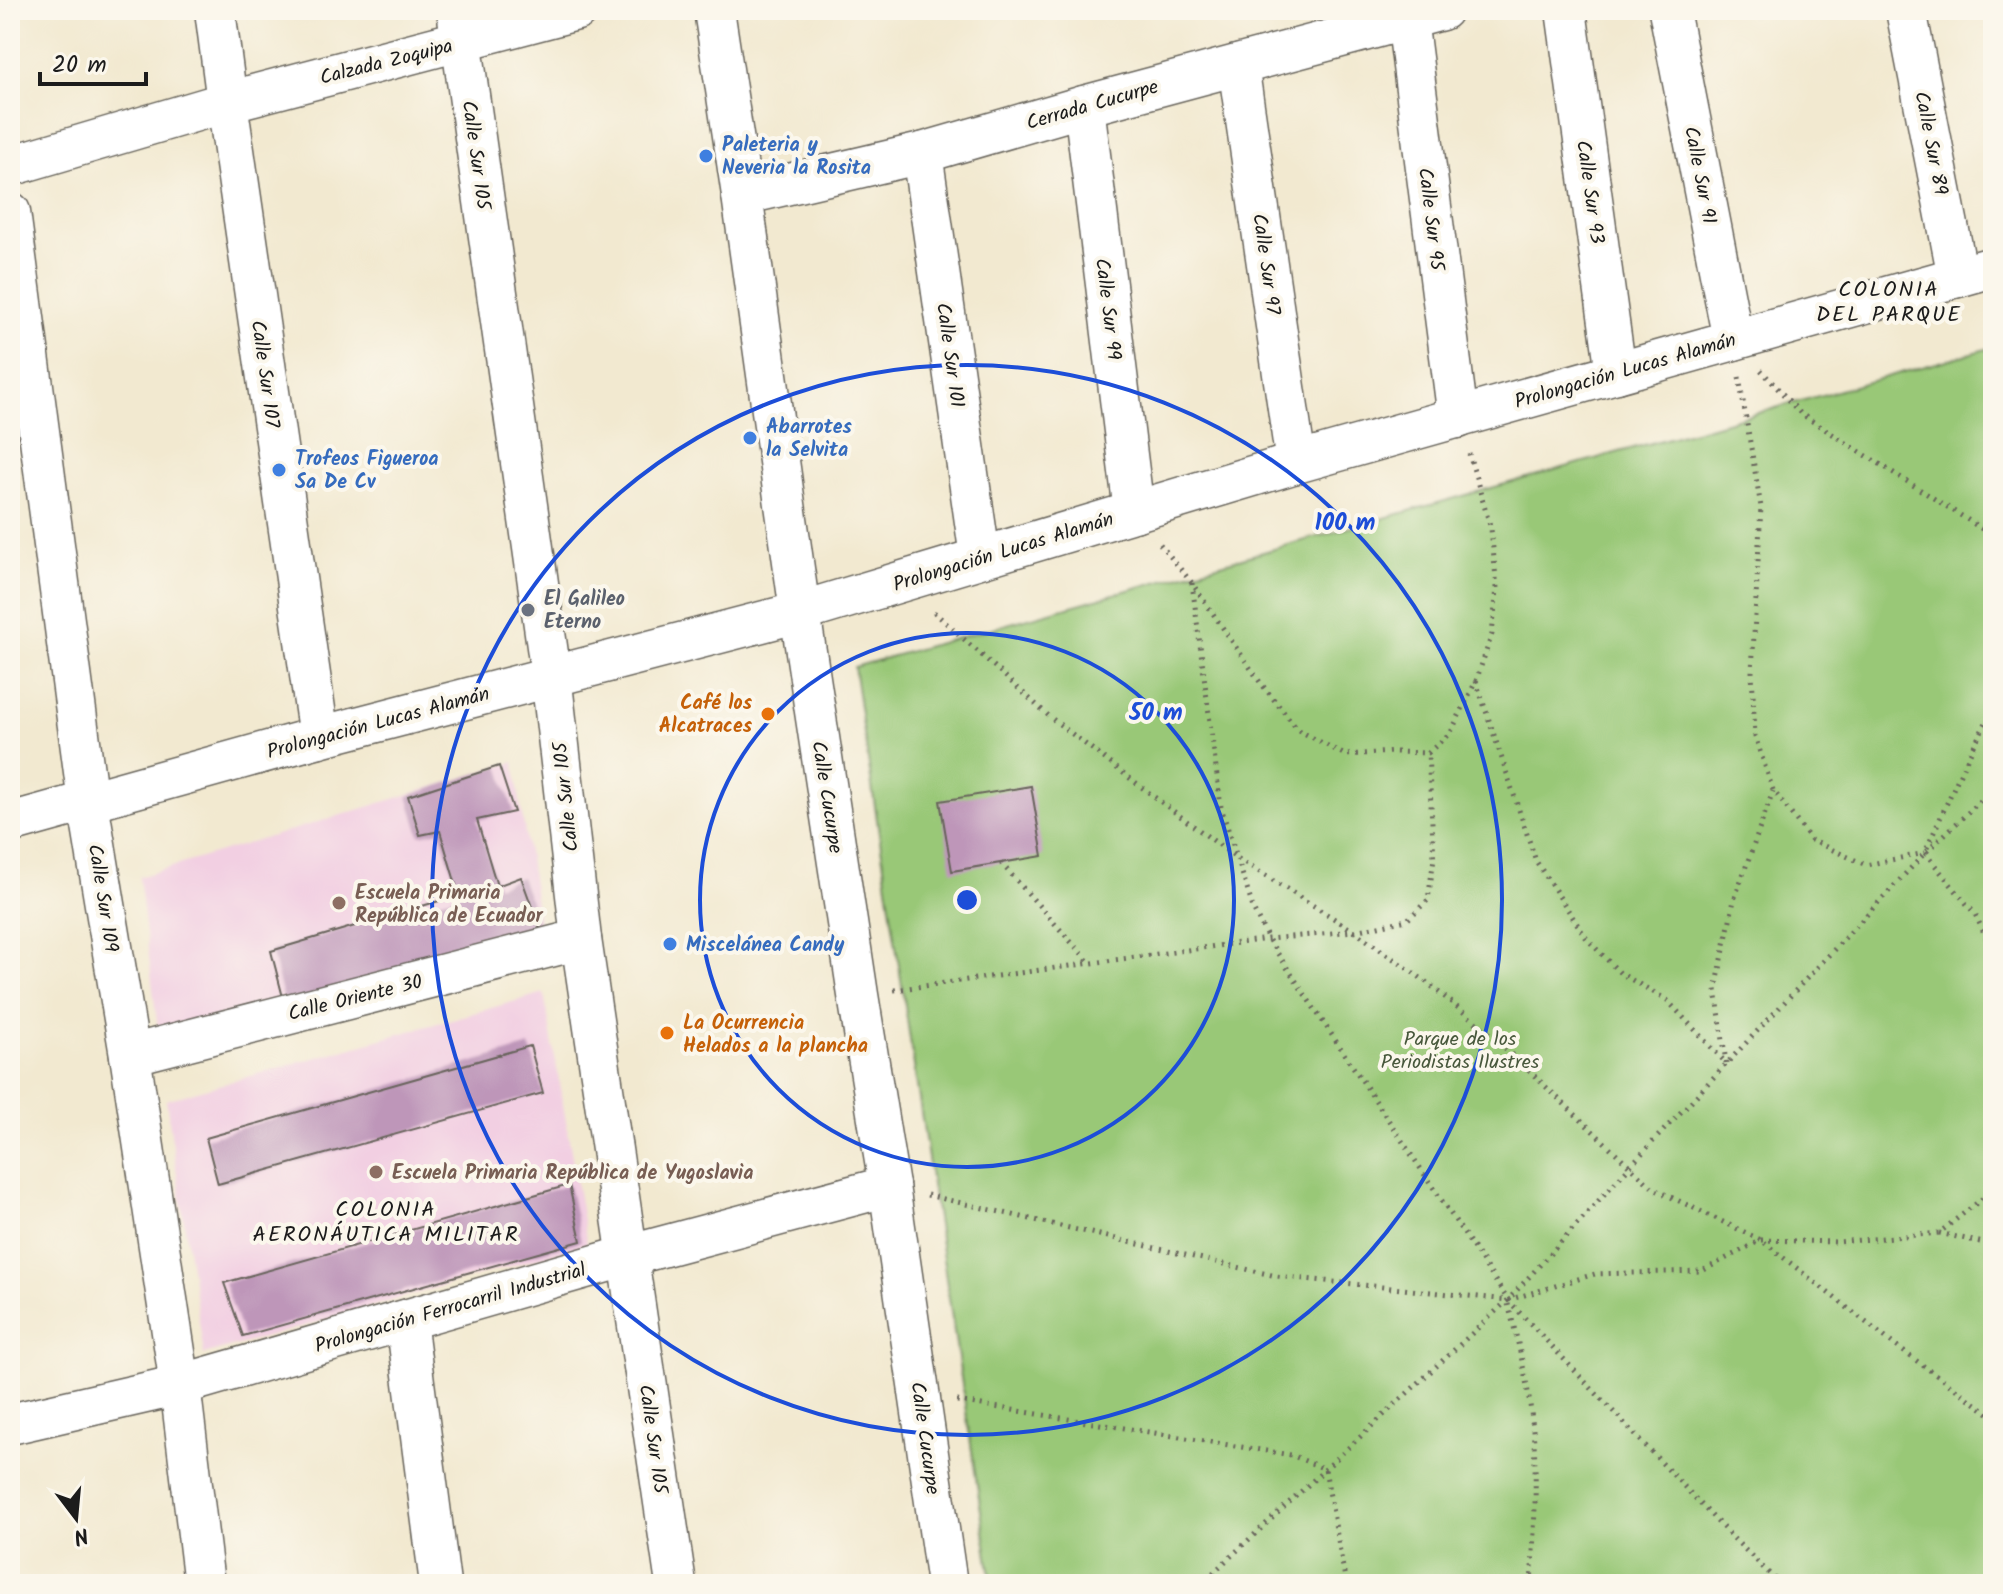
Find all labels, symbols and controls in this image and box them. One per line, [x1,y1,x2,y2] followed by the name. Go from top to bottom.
[317,31,456,95] street label: Calzada Zoquipa
[40,36,146,86] scale bar
[52,46,107,85] text: 20 m
[1023,72,1162,140] street label: Cerrada Cucurpe
[1904,89,1956,198] street label: Calle Sur 89
[452,99,499,213] street label: Calle Sur 105
[1674,124,1724,227] street label: Calle Sur 91
[722,130,871,185] place label: Paleteria y Neveria la Rosita
[1566,138,1612,246] street label: Calle Sur 93
[697,147,715,165] marker: Paleteria y Neveria la Rosita
[1408,166,1452,274] street label: Calle Sur 95
[1242,212,1288,318] street label: Calle Sur 97
[1085,256,1129,362] street label: Calle Sur 99
[1816,273,1962,333] district label: COLONIA DEL PARQUE
[926,301,972,410] street label: Calle Sur 101
[241,318,288,431] street label: Calle Sur 107
[1511,325,1740,419] street label: Prolongación Lucas Alamán
[766,412,853,467] place label: Abarrotes la Selvita
[741,429,759,447] marker: Abarrotes la Selvita
[295,444,439,499] place label: Trofeos Figueroa Sa De Cv
[270,461,288,479] marker: Trofeos Figueroa Sa De Cv
[889,504,1118,602] street label: Prolongación Lucas Alamán
[1315,504,1375,543] text: 100 m
[544,584,625,639] place label: El Galileo Eterno
[519,601,537,619] marker: El Galileo Eterno
[264,679,493,769] street label: Prolongación Lucas Alamán
[659,688,753,743] place label: Café los Alcatraces
[1128,694,1183,733] text: 50 m
[759,705,777,723] marker: Café los Alcatraces
[545,739,589,853] street label: Calle Sur 105
[801,739,851,856] street label: Calle Cucurpe
[78,842,126,955] street label: Calle Sur 109
[355,878,544,933] place label: Escuela Primaria República de Ecuador
[953,886,981,914] centre of rings
[330,894,348,912] marker: Escuela Primaria República de Ecuador
[686,930,845,962] place label: Miscelánea Candy
[661,935,679,953] marker: Miscelánea Candy
[285,967,426,1031] street label: Calle Oriente 30
[683,1008,868,1063] place label: La Ocurrencia Helados a la plancha
[658,1024,676,1042] marker: La Ocurrencia Helados a la plancha
[1381,1024,1540,1079] park label: Parque de los Periodistas Ilustres
[392,1158,753,1190] place label: Escuela Primaria República de Yugoslavia
[367,1163,385,1181] marker: Escuela Primaria República de Yugoslavia
[253,1193,519,1253] district label: COLONIA AERONÁUTICA MILITAR
[311,1255,590,1363] street label: Prolongación Ferrocarril Industrial
[900,1380,948,1497] street label: Calle Cucurpe
[629,1383,676,1497] street label: Calle Sur 105
[36,1478,116,1558] north arrow
[69,1516,92,1554] text: N

